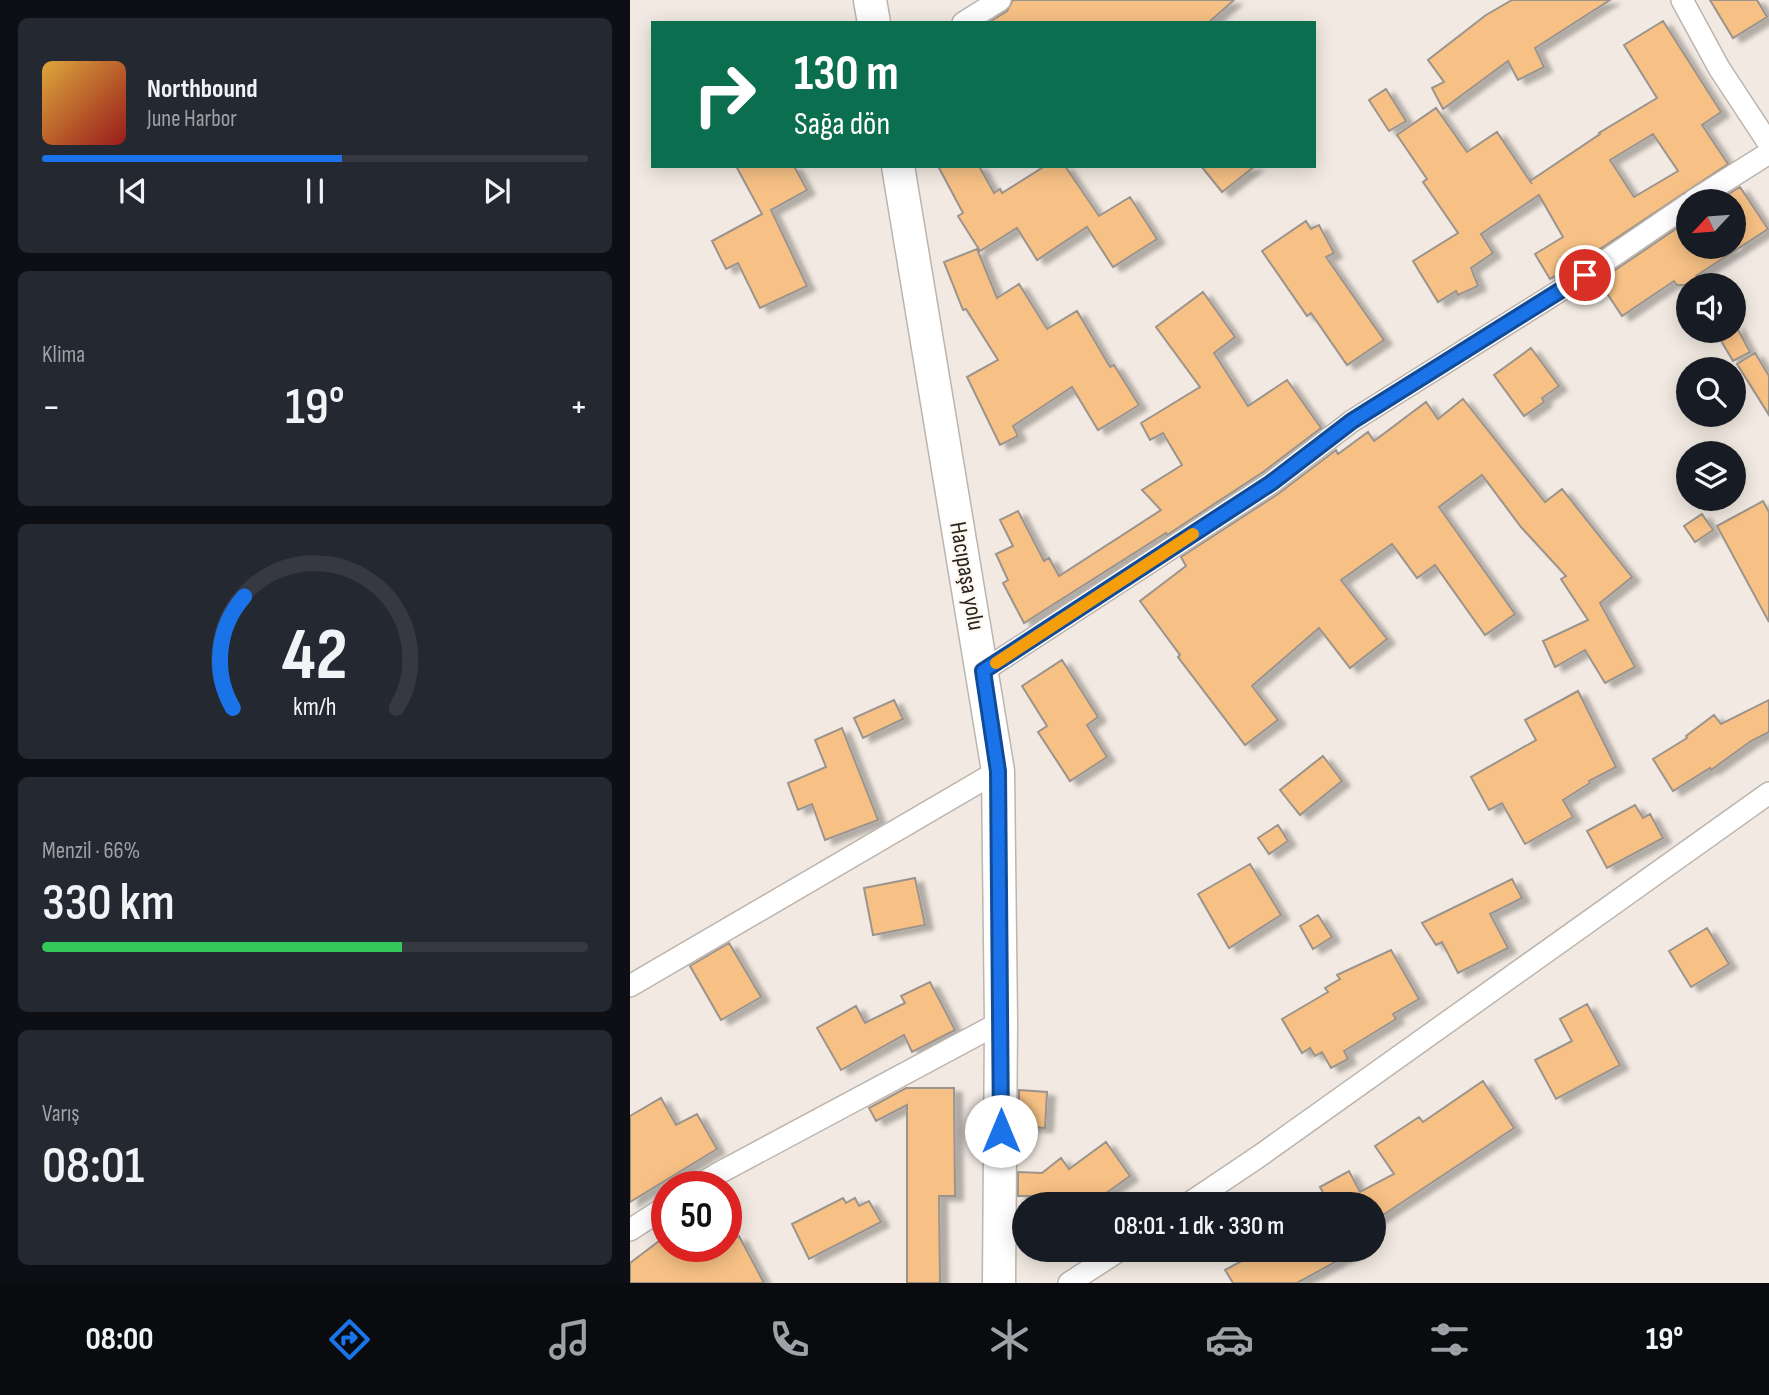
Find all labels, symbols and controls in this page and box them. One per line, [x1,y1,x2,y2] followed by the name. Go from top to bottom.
[794,45,899,104] text: 130 m
[679,49,770,140] icon: right
[147,74,258,105] text: Northbound
[147,105,237,133] text: June Harbor
[794,105,890,144] text: Sağa dön
[114,172,152,210] icon: previous
[296,172,334,210] icon: pause
[478,172,516,210] icon: next
[1676,189,1746,259] north arrow
[1676,189,1746,511] map controls
[1555,245,1615,305] pin
[1566,256,1604,294] icon: arrive
[1676,273,1746,343] button: sound
[42,341,85,369] text: Klima
[1676,357,1746,427] button: search
[285,376,345,439] text: 19°
[42,385,61,430] text: −
[569,385,588,430] text: +
[1676,441,1746,511] button: layers
[943,520,991,632] street label: Hacıpaşa yolu
[282,612,348,700] text: 42
[293,691,337,722] text: km/h
[42,837,140,865] text: Menzil · 66%
[42,872,175,935] text: 330 km
[964,1094,1038,1168] position arrow
[42,1100,80,1128] text: Varış
[42,1135,144,1198] text: 08:01
[651,1171,742,1262] speed limit sign: 50
[1114,1211,1284,1242] text: 08:01 · 1 dk · 330 m
[325,1315,374,1364] icon: directions
[545,1315,594,1364] icon: music
[765,1315,814,1364] icon: phone
[985,1315,1034,1364] icon: climate
[1205,1315,1254,1364] icon: car
[1425,1315,1474,1364] icon: filters
[86,1320,154,1359] text: 08:00
[1646,1320,1683,1359] text: 19°

